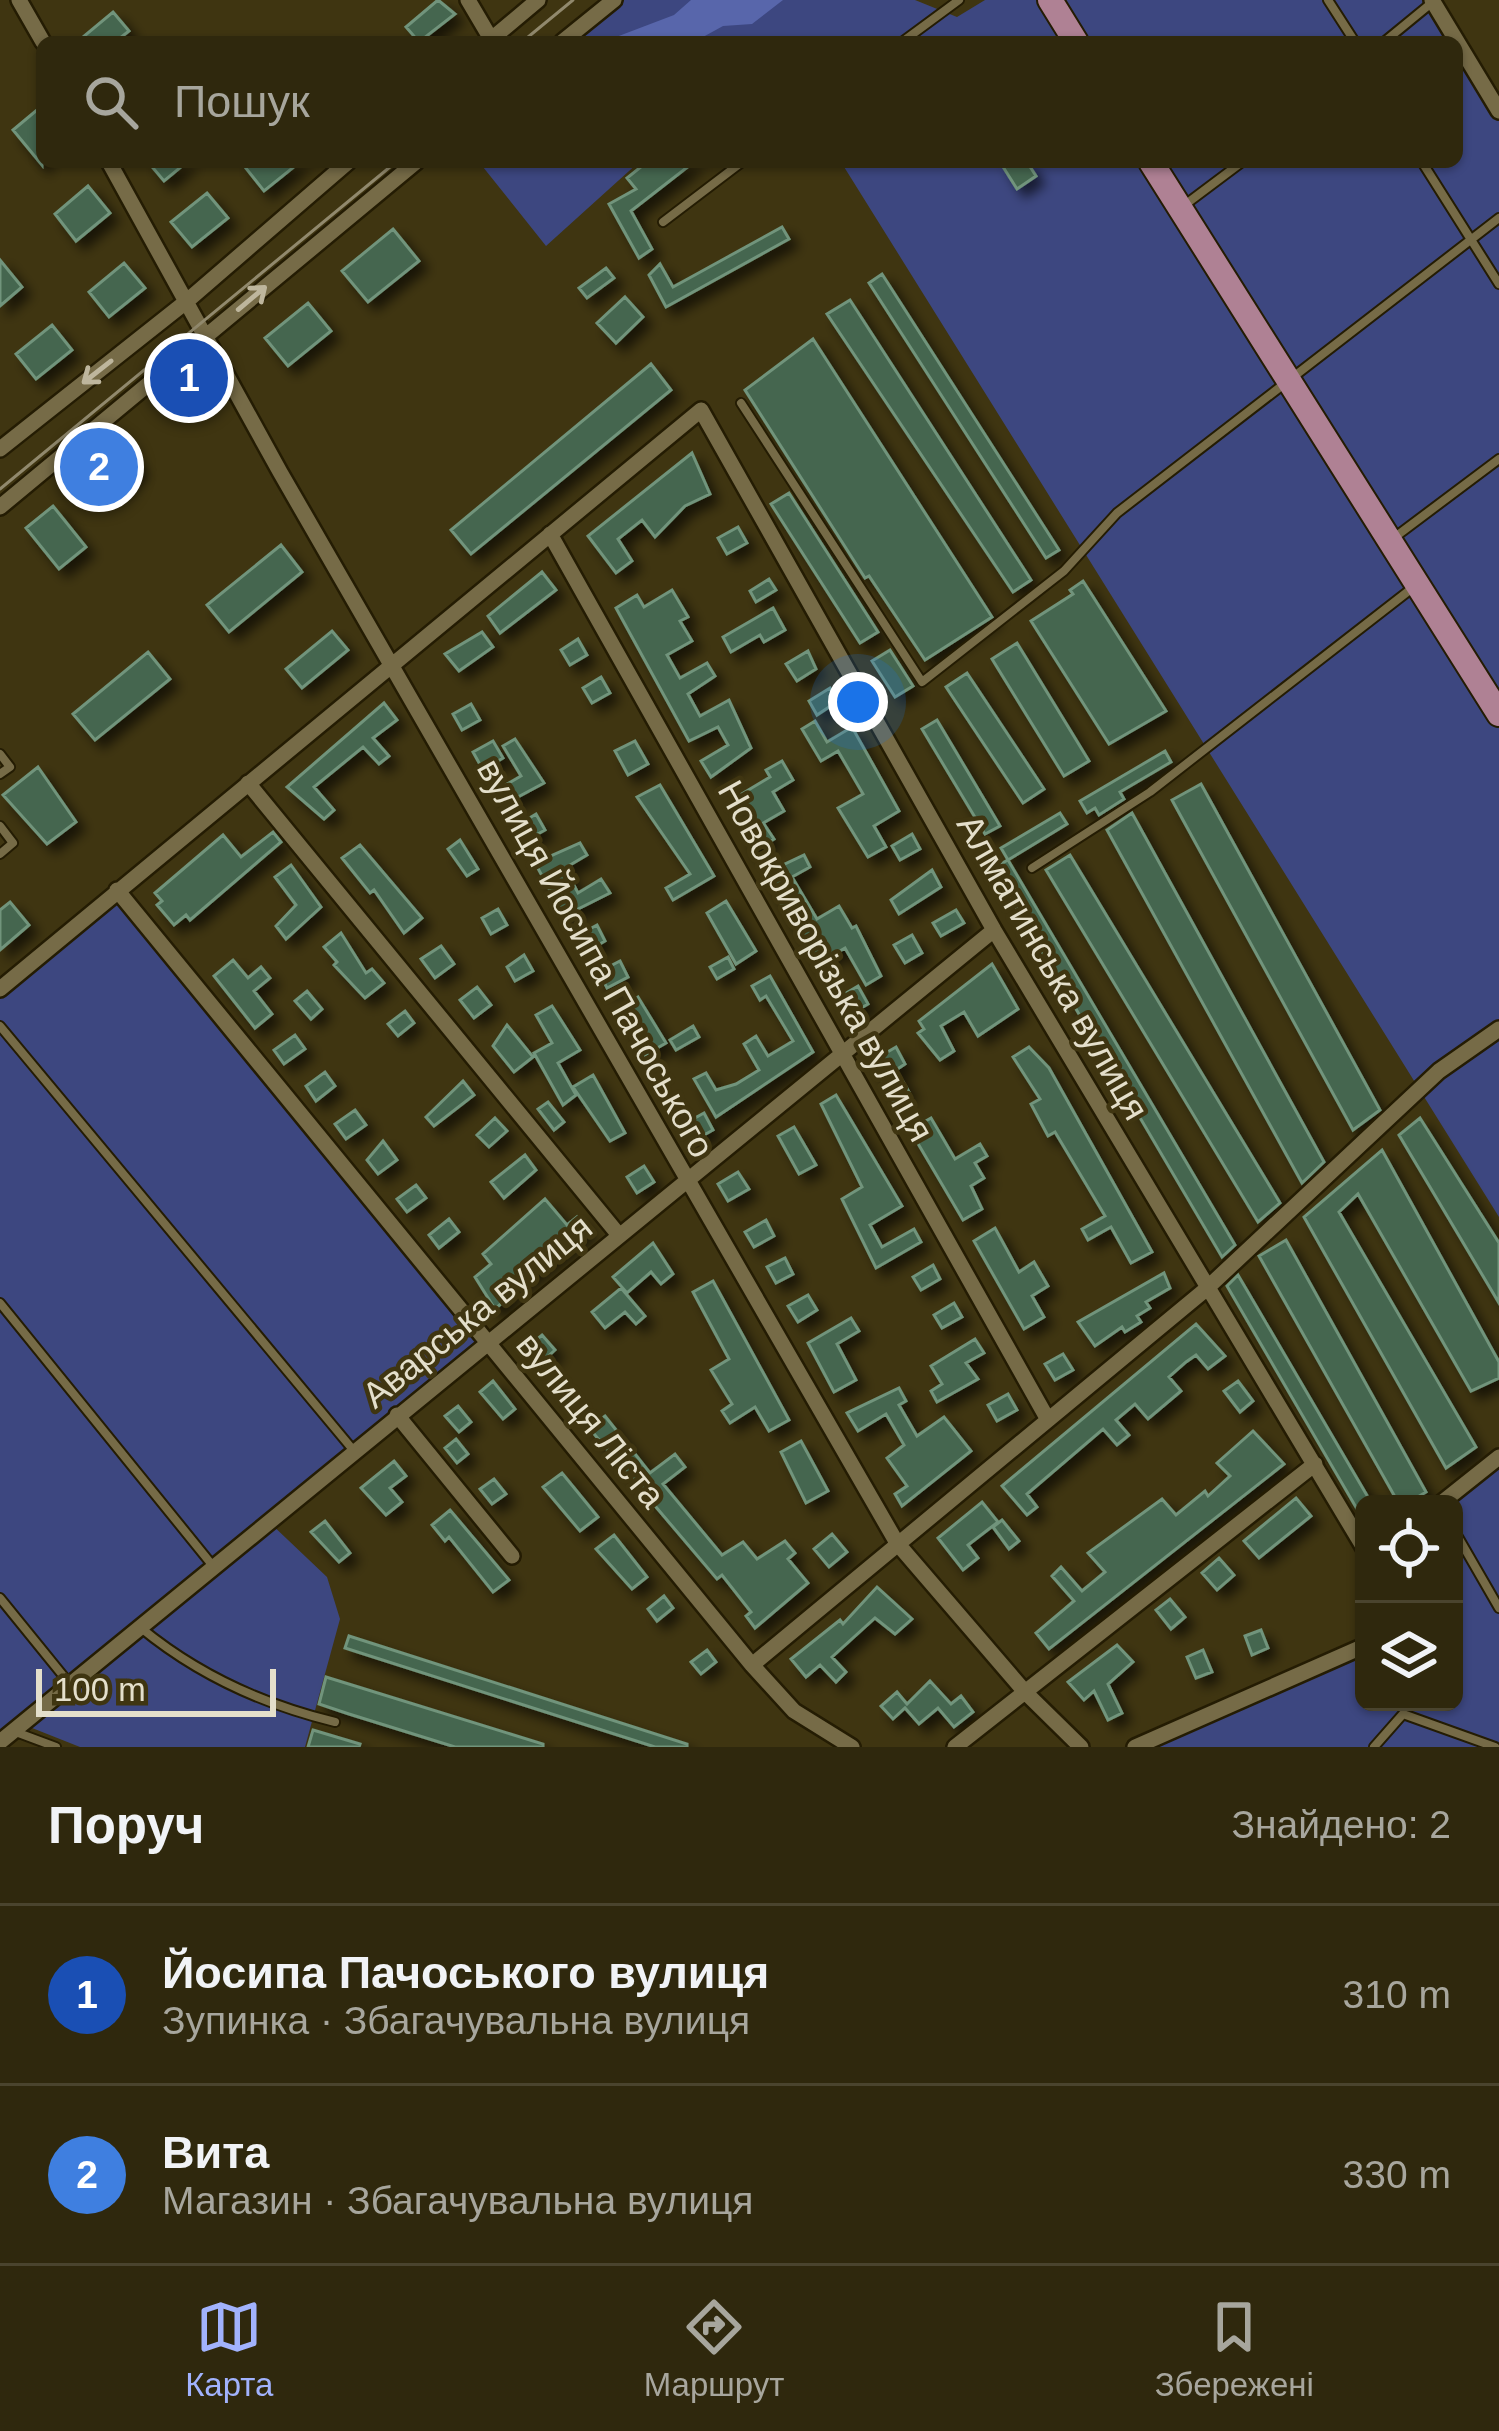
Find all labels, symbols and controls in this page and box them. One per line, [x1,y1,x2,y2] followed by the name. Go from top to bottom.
[36,36,1463,168] search box
[78,69,144,135] icon: search
[174,76,310,127] text: Пошук
[236,285,267,313] one-way arrow
[150,333,228,423] pin: 1
[82,358,114,385] one-way arrow
[60,422,138,512] pin: 2
[828,672,888,732] your location
[469,751,724,1165] street label: вулиця Йосипа Пачоського
[710,774,942,1148] street label: Новокриворізька вулиця
[949,807,1157,1127] street label: Алматинська вулиця
[354,1206,600,1416] street label: Аварська вулиця
[508,1325,674,1516] street label: вулиця Ліста
[1355,1495,1463,1711] map controls
[1355,1495,1463,1603] button: locate
[1355,1603,1463,1711] button: layers
[36,1663,276,1716] scale bar
[54,1671,146,1708] text: 100 m
[48,1797,204,1854] text: Поруч
[1231,1803,1451,1846] text: Знайдено: 2
[162,1947,769,1998] text: Йосипа Пачоського вулиця
[76,1973,98,2016] text: 1
[1343,1973,1451,2016] text: 310 m
[162,1999,750,2042] text: Зупинка · Збагачувальна вулиця
[162,2127,269,2178] text: Вита
[76,2153,98,2196] text: 2
[1343,2153,1451,2196] text: 330 m
[162,2179,753,2222] text: Магазин · Збагачувальна вулиця
[185,2294,273,2404] tab: Карта
[644,2294,784,2404] tab: Маршрут
[1155,2294,1314,2404] tab: Збережені

